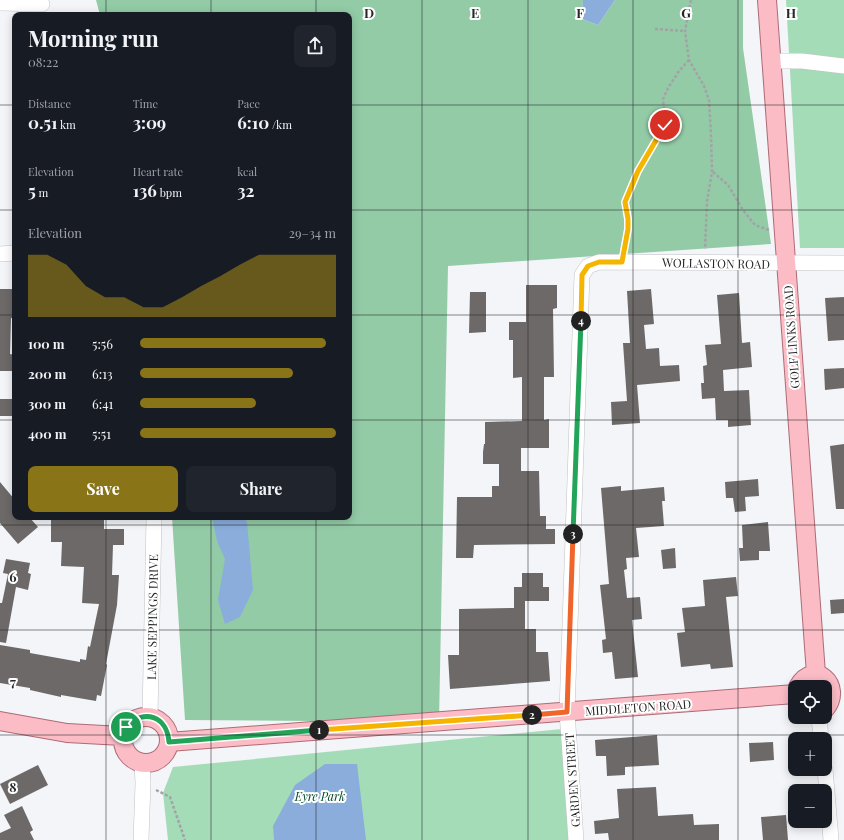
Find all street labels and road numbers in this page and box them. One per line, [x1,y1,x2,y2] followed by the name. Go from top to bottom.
[661,254,770,272] street label: WOLLASTON ROAD
[779,285,803,389] street label: GOLF LINKS ROAD
[143,554,161,680] street label: LAKE SEPPINGS DRIVE
[584,695,692,719] street label: MIDDLETON ROAD
[561,732,583,828] street label: GARDEN STREET

